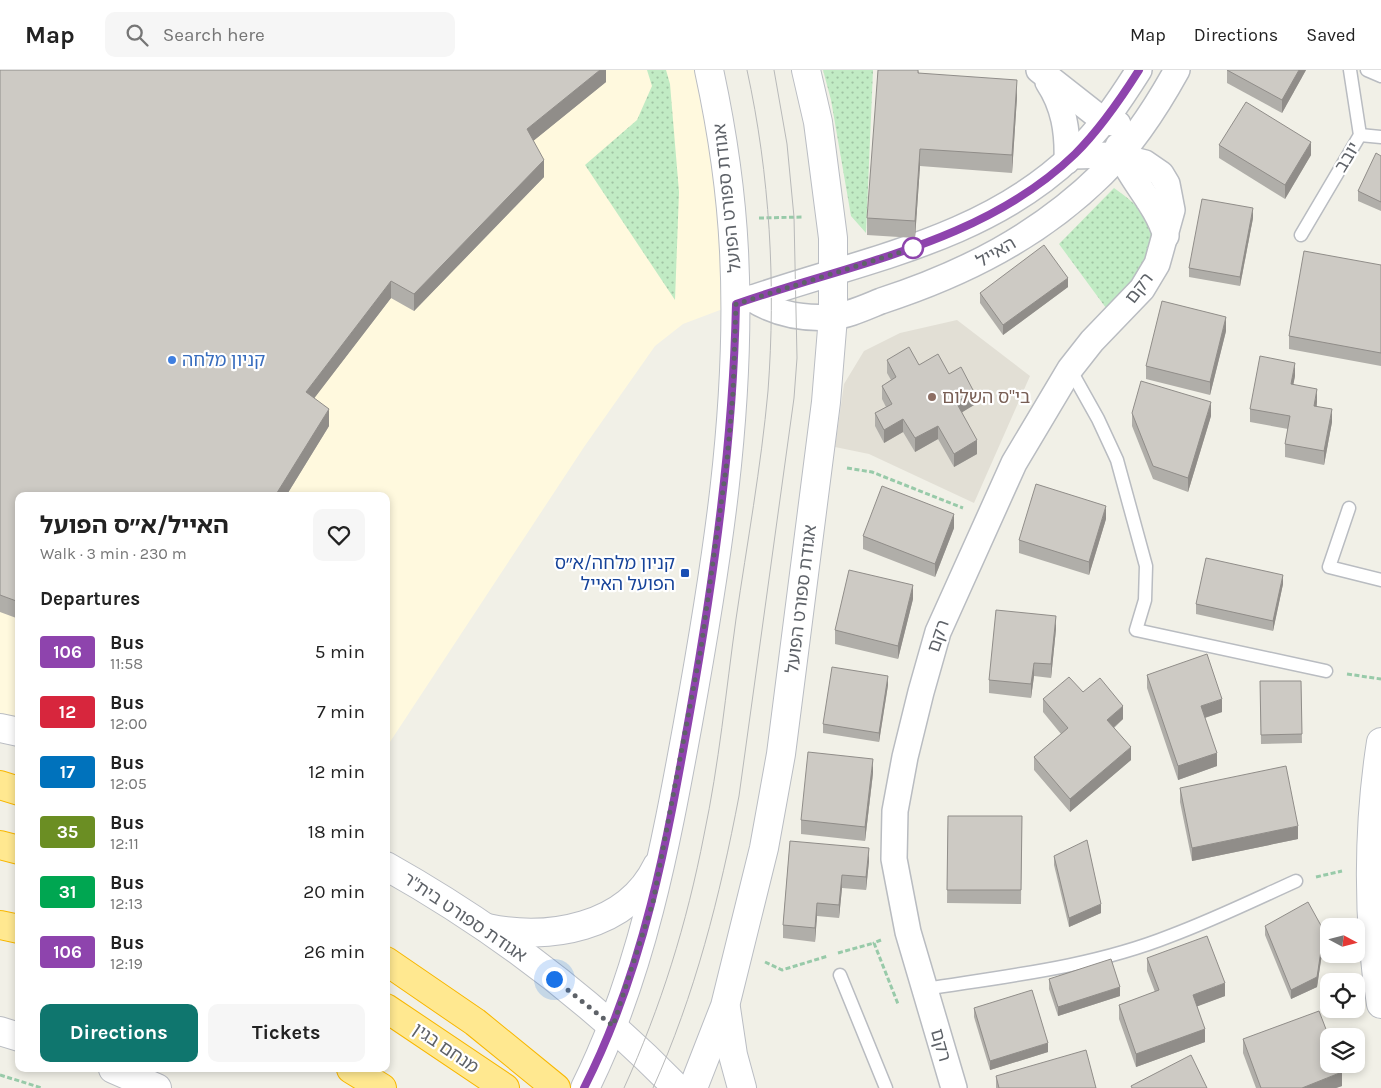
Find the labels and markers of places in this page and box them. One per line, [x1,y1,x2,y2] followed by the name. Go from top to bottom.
[902,237,924,259] unlabelled marker
[182,349,265,371] place label: קניון מלחה
[166,354,178,366] marker: קניון מלחה
[942,386,1030,408] place label: בי"ס השלום
[926,391,938,403] marker: בי"ס השלום
[554,552,675,595] place label: קניון מלחה/א״ס הפועל האייל
[679,567,691,579] marker: קניון מלחה/א״ס הפועל האייל

